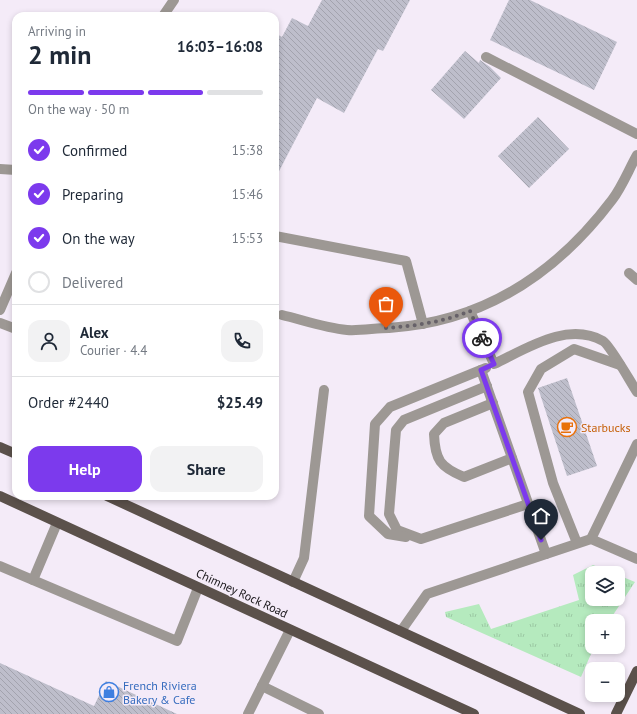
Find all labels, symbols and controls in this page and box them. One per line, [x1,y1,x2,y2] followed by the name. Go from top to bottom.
[28,23,86,40] text: Arriving in
[177,37,263,56] text: 16:03–16:08
[28,38,91,71] text: 2 min
[28,101,129,118] text: On the way · 50 m
[28,139,50,161] icon: check
[62,141,127,160] text: Confirmed
[232,142,263,159] text: 15:38
[28,183,50,205] icon: check
[62,185,124,204] text: Preparing
[232,186,263,203] text: 15:46
[28,227,50,249] icon: check
[62,229,135,248] text: On the way
[232,230,263,247] text: 15:53
[62,273,123,292] text: Delivered
[369,287,403,328] pin
[375,293,397,315] icon: bag
[462,318,502,358] courier
[28,320,70,362] button: person
[221,320,263,362] button: phone
[80,323,109,342] text: Alex
[471,327,493,349] icon: bike
[80,342,147,359] text: Courier · 4.4
[28,393,109,412] text: Order #2440
[217,393,263,412] text: $25.49
[556,416,578,438] cafe icon: Starbucks
[581,420,631,435] place label: Starbucks
[28,446,142,492] button: Help
[150,446,263,492] button: Share
[524,499,558,540] pin
[530,505,552,527] icon: home
[194,565,290,621] street label: Chimney Rock Road
[585,566,625,702] map controls
[585,566,625,606] button: layers
[585,614,625,654] button: +
[585,662,625,702] button: −
[123,678,197,707] place label: French Riviera Bakery & Cafe
[98,681,120,703] shop icon: French Riviera Bakery & Cafe

